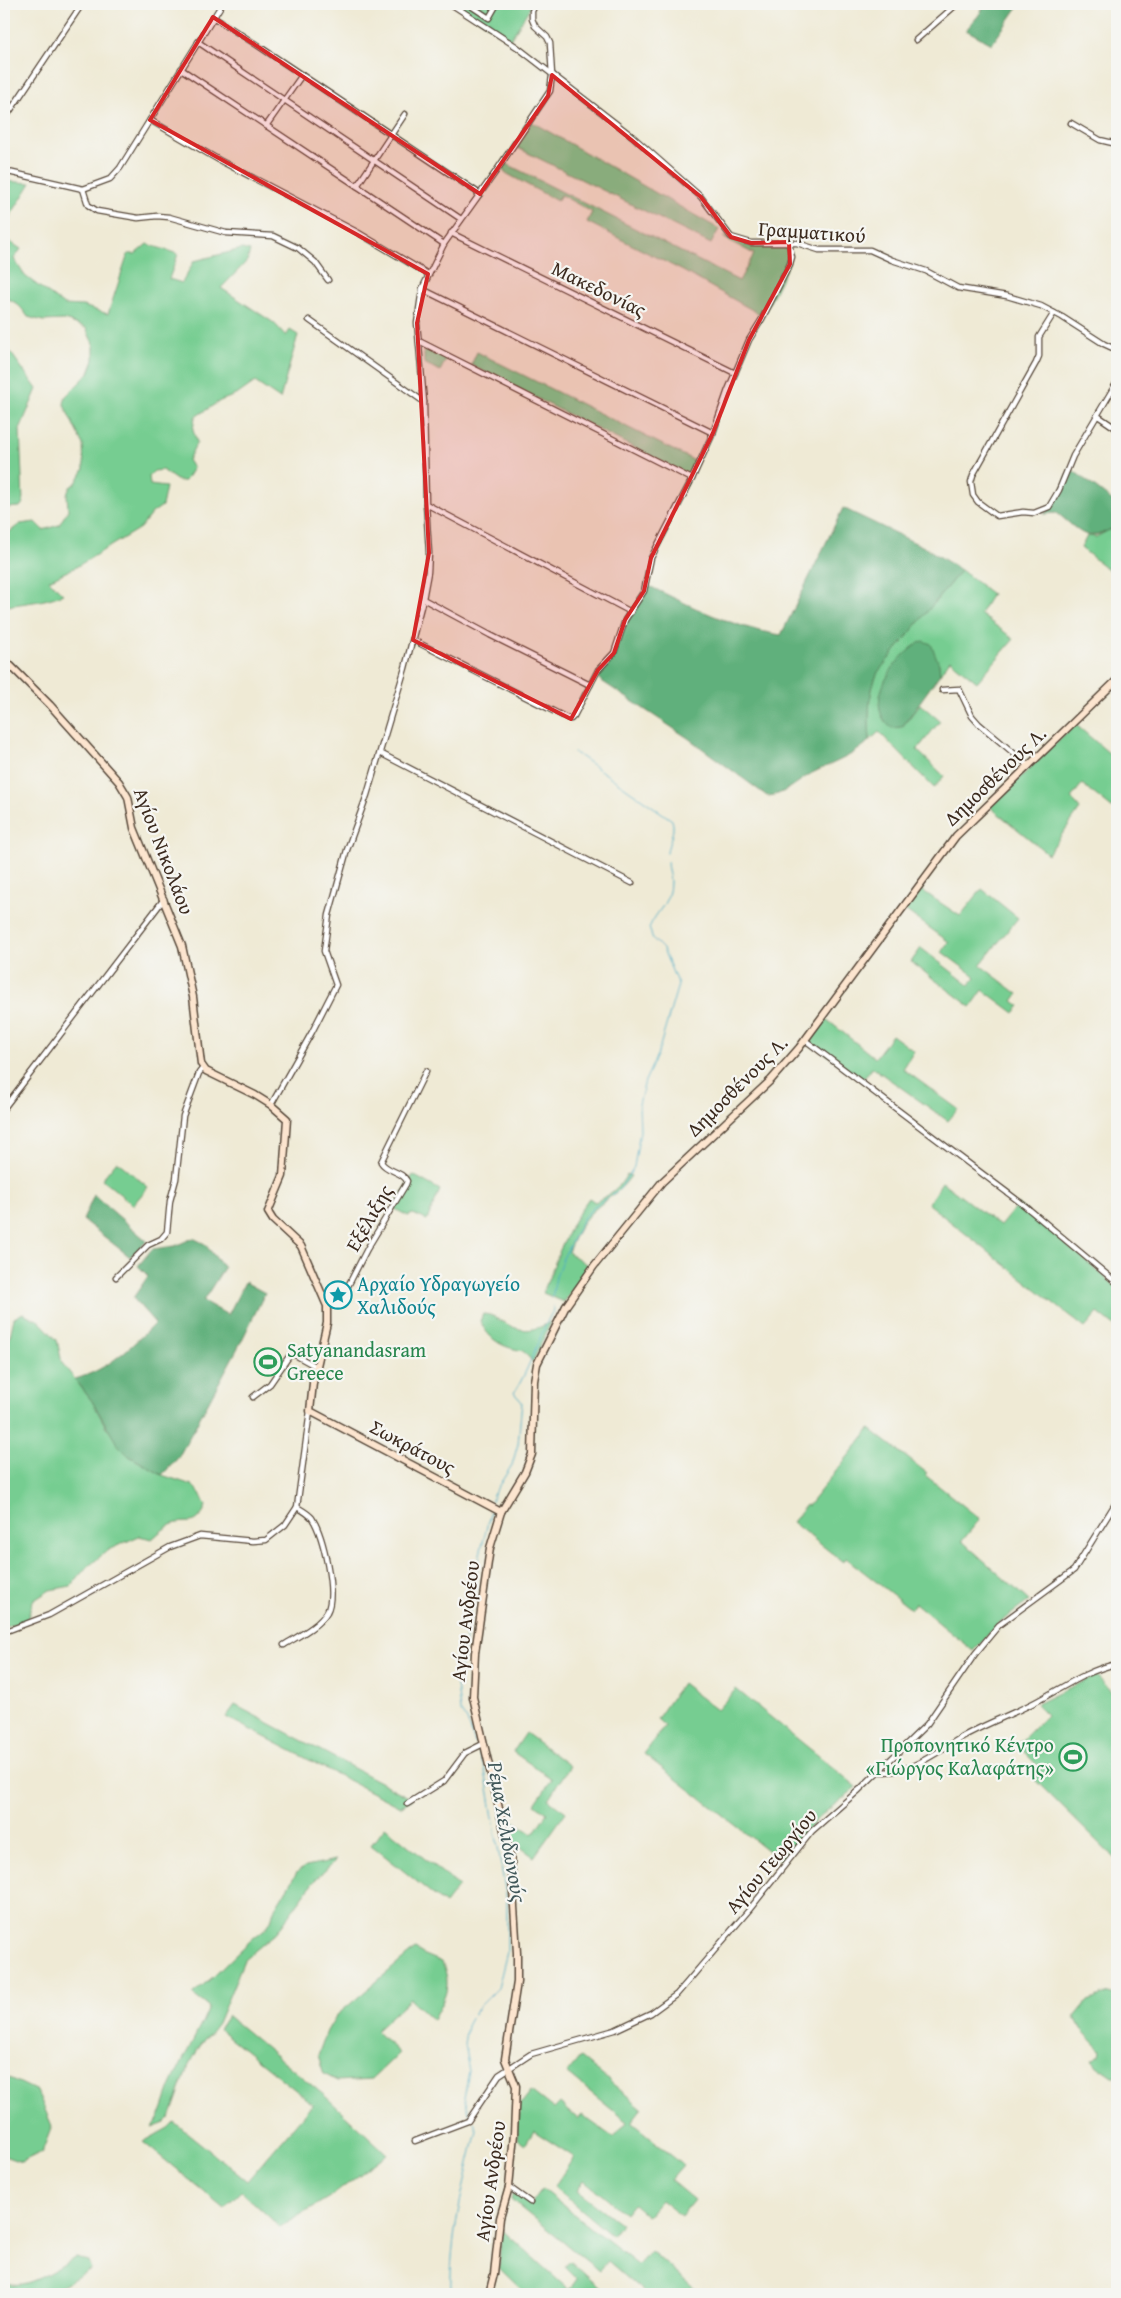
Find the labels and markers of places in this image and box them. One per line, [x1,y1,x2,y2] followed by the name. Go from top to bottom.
[357,1269,520,1321] place label: Αρχαίο Υδραγωγείο Χαλιδούς
[323,1280,353,1310] place icon: Αρχαίο Υδραγωγείο Χαλιδούς
[287,1335,427,1387] place label: Satyanandasram Greece
[253,1347,283,1377] sports icon: Satyanandasram Greece
[866,1730,1054,1782] place label: Προπονητικό Κέντρο «Γιώργος Καλαφάτης»
[1058,1742,1088,1772] sports icon: Προπονητικό Κέντρο «Γιώργος Καλαφάτης»

